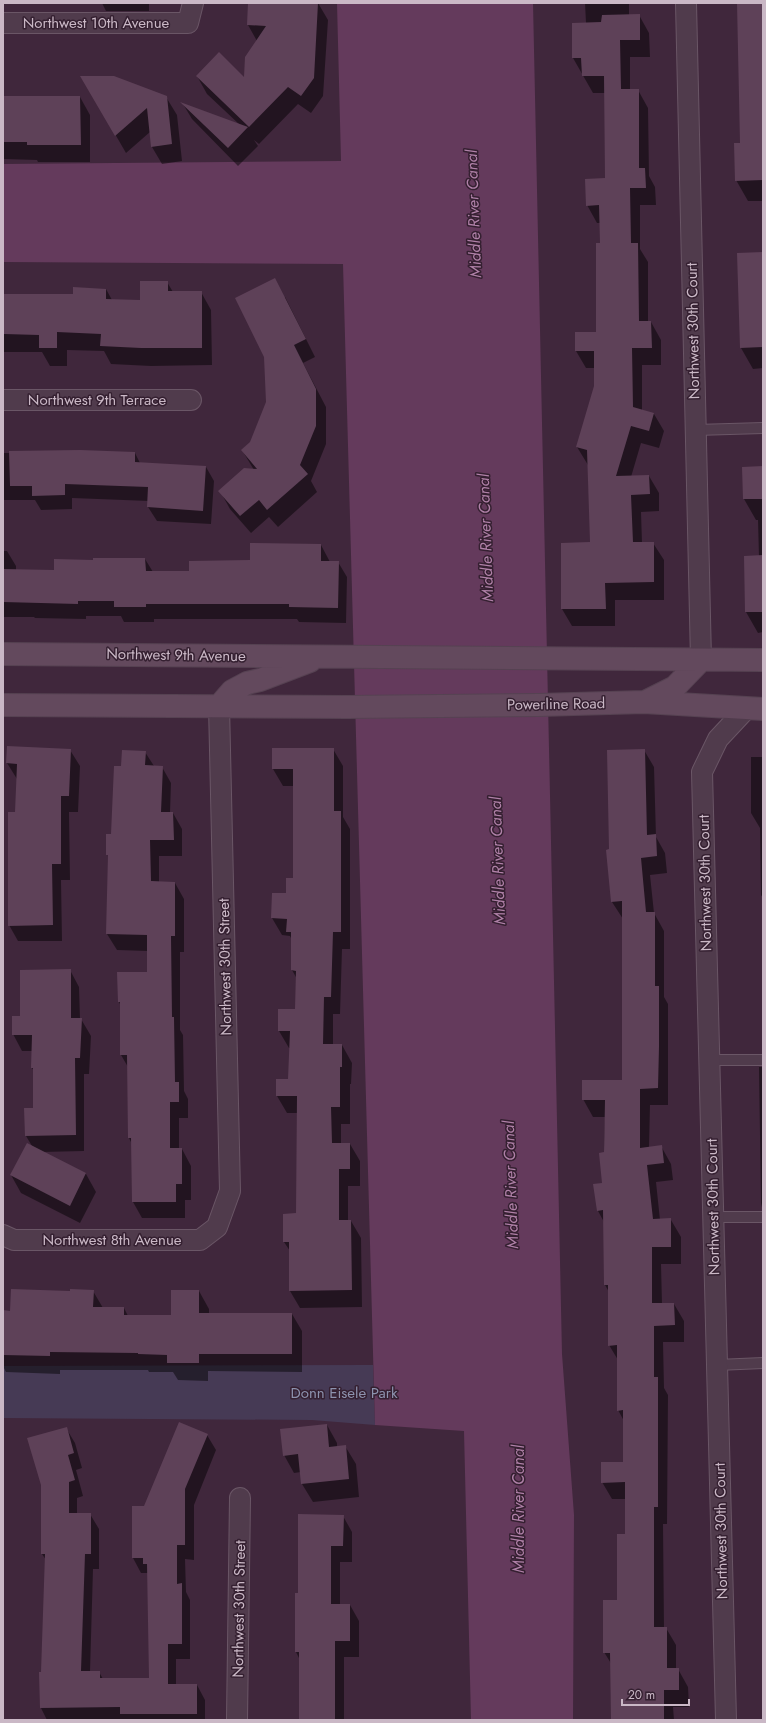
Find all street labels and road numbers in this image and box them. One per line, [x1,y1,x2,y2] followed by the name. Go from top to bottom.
[23,12,170,34] street label: Northwest 10th Avenue
[681,262,705,399] street label: Northwest 30th Court
[28,389,166,411] street label: Northwest 9th Terrace
[106,643,246,667] street label: Northwest 9th Avenue
[507,692,605,716] street label: Powerline Road
[693,814,717,951] street label: Northwest 30th Court
[213,898,237,1036] street label: Northwest 30th Street
[701,1138,725,1275] street label: Northwest 30th Court
[42,1229,182,1251] street label: Northwest 8th Avenue
[709,1462,733,1599] street label: Northwest 30th Court
[227,1540,251,1678] street label: Northwest 30th Street

